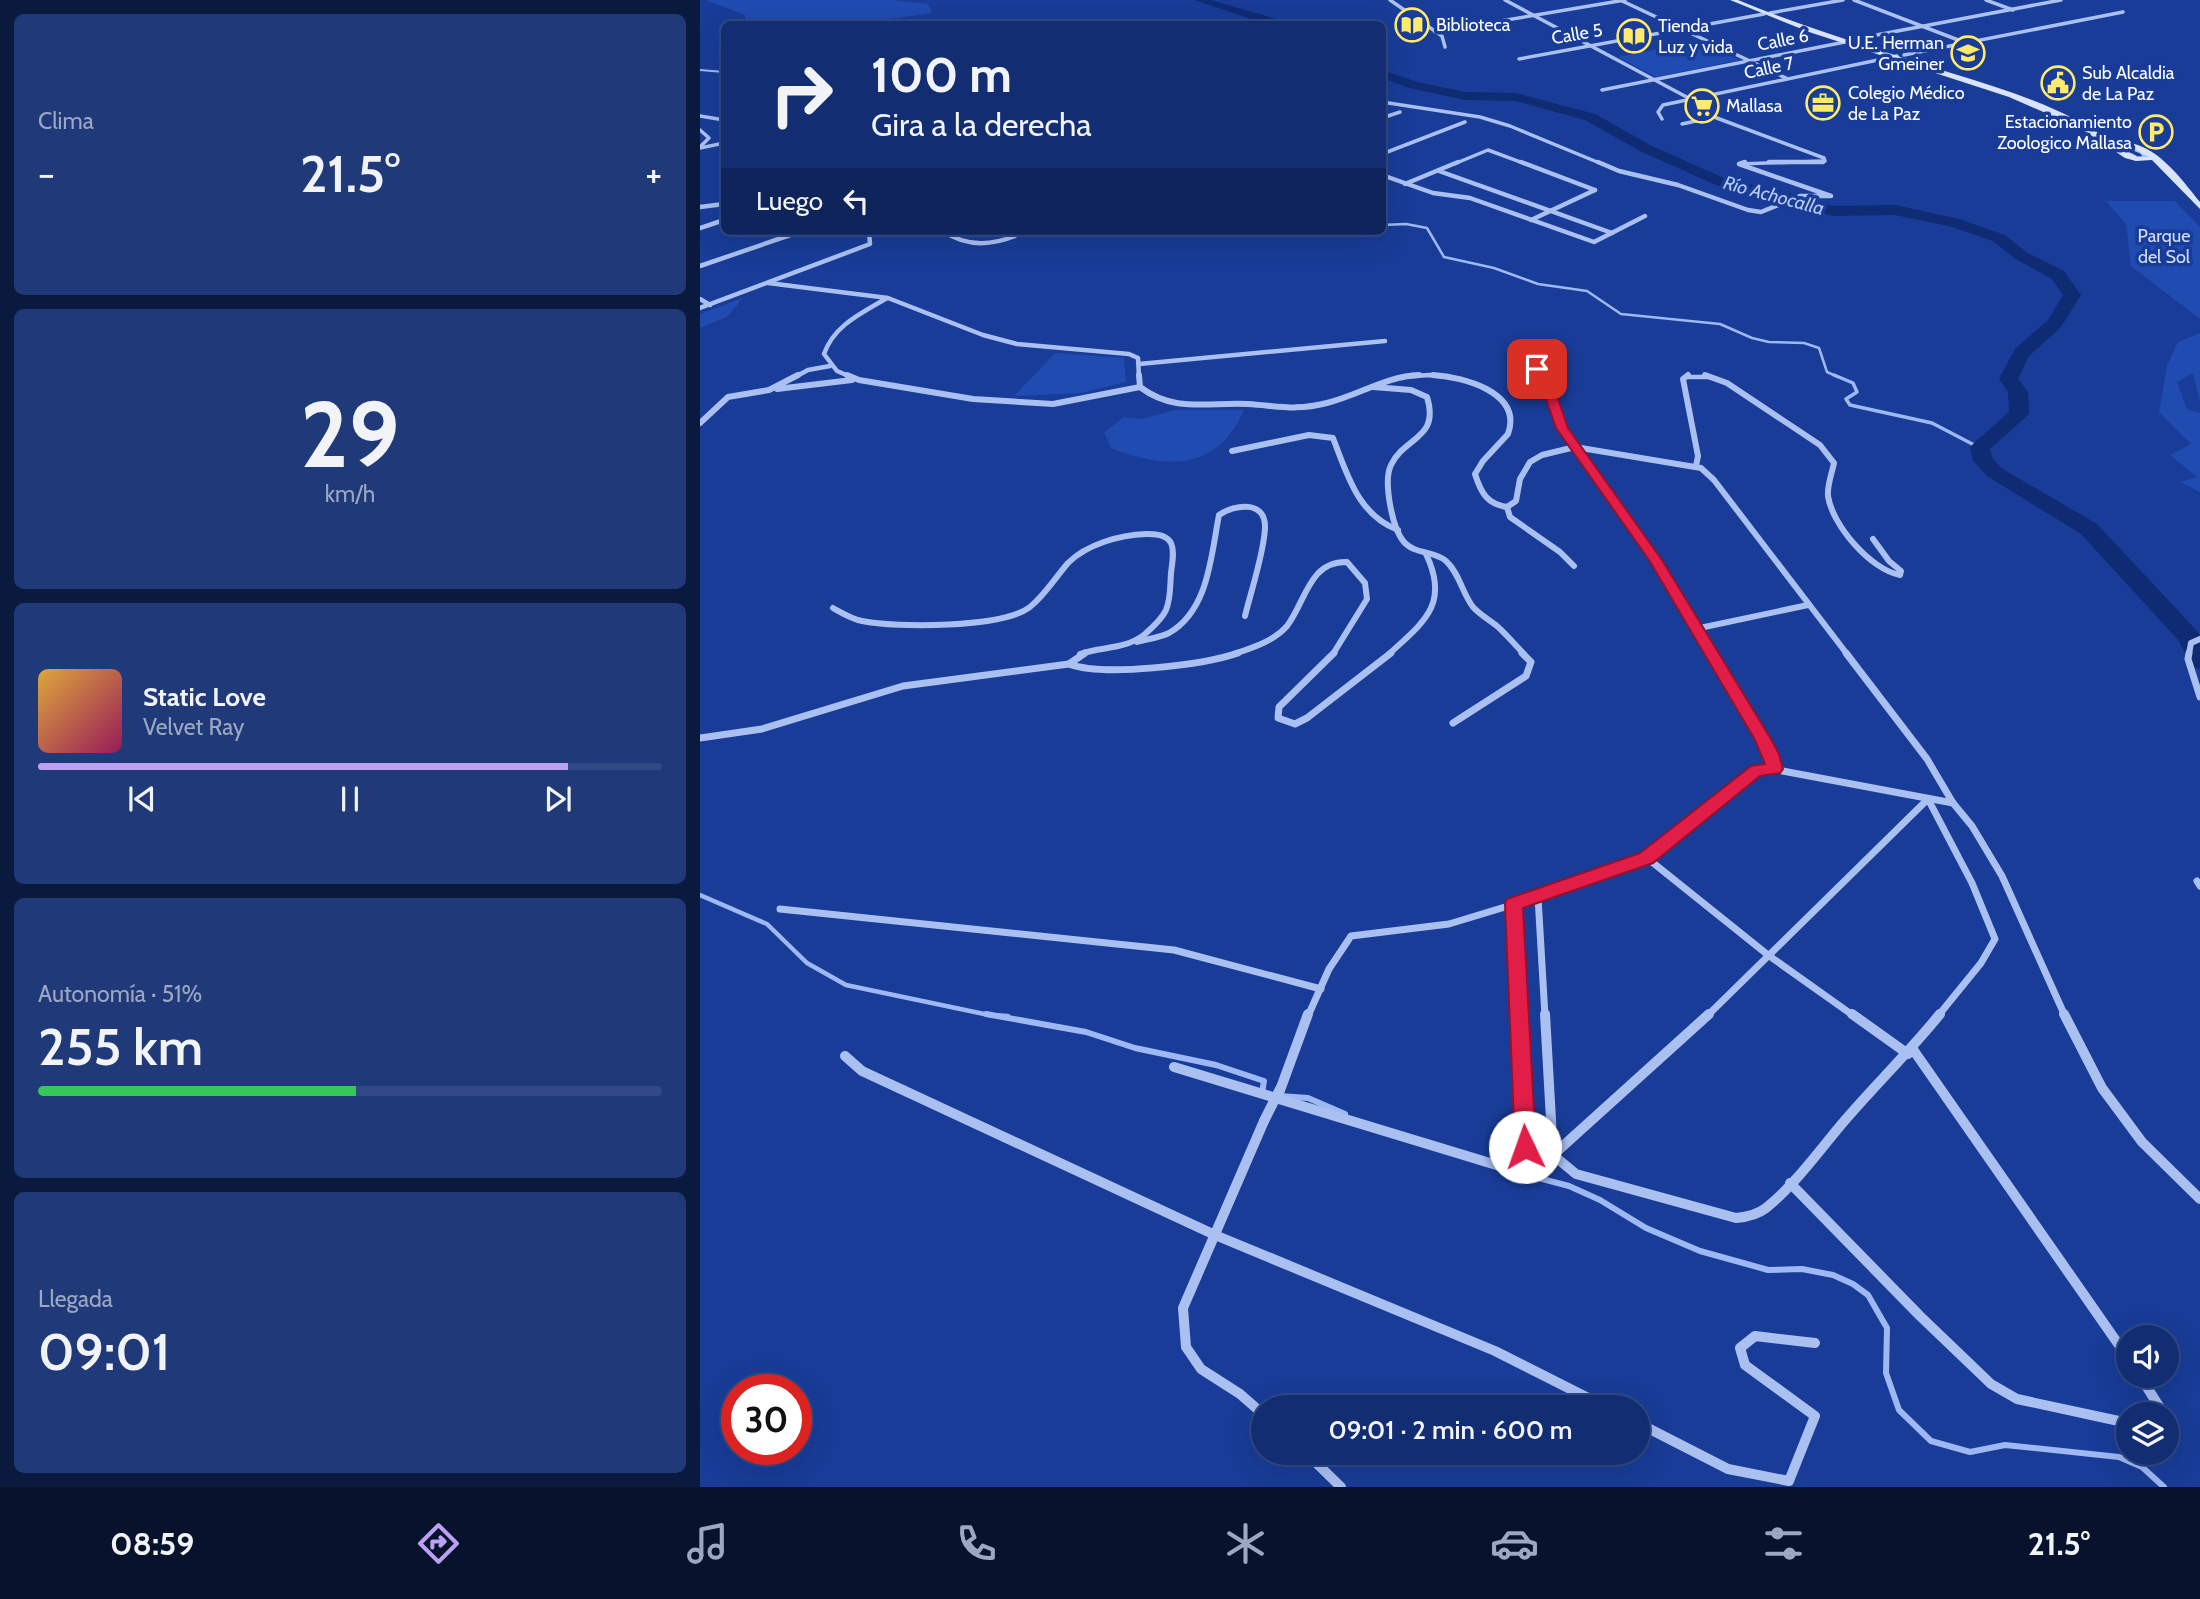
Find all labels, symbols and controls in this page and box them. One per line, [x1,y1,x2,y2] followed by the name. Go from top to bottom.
[1393,6,1431,44] library icon: Biblioteca
[1436,14,1511,36] place label: Biblioteca
[1658,15,1734,58] place label: Tienda Luz y vida
[1615,17,1653,55] library icon: Tienda Luz y vida
[1550,19,1604,49] street label: Calle 5
[1756,24,1810,56] street label: Calle 6
[1848,32,1944,75] place label: U.E. Herman Gmeiner
[1949,34,1987,72] school or university icon: U.E. Herman Gmeiner
[871,45,1012,104] text: 100 m
[756,49,847,140] icon: right
[1742,52,1796,84] street label: Calle 7
[2082,62,2175,105] place label: Sub Alcaldia de La Paz
[2039,64,2077,102] public building icon: Sub Alcaldia de La Paz
[1848,82,1965,125] place label: Colegio Médico de La Paz
[1804,84,1842,122] office icon: Colegio Médico de La Paz
[1683,87,1721,125] supermarket icon: Mallasa
[1726,95,1783,117] place label: Mallasa
[871,105,1092,144] text: Gira a la derecha
[38,107,94,135] text: Clima
[1997,111,2132,154] place label: Estacionamiento Zoologico Mallasa
[2137,113,2175,151] parking icon: Estacionamiento Zoologico Mallasa
[300,142,400,205] text: 21.5°
[38,150,55,197] text: −
[645,150,662,197] text: +
[1721,171,1827,220] water label: Río Achocalla
[837,182,875,220] icon: left
[756,185,823,217] text: Luego
[2138,225,2191,268] park label: Parque del Sol
[1507,339,1567,399] pin
[1518,350,1556,388] icon: arrive
[300,379,400,490] text: 29
[325,480,375,508] text: km/h
[143,681,266,713] text: Static Love
[143,713,244,741] text: Velvet Ray
[123,780,161,818] icon: previous
[331,780,369,818] icon: pause
[539,780,577,818] icon: next
[38,980,202,1008] text: Autonomía · 51%
[38,1015,203,1078] text: 255 km
[1488,1110,1562,1184] position arrow
[38,1285,113,1313] text: Llegada
[38,1320,170,1383] text: 09:01
[2116,1325,2179,1465] map controls
[2116,1325,2179,1388] button: sound
[721,1374,812,1465] speed limit sign: 30
[2116,1402,2179,1465] button: layers
[1329,1414,1572,1446] text: 09:01 · 2 min · 600 m
[414,1519,463,1568] icon: directions
[683,1519,732,1568] icon: music
[952,1519,1001,1568] icon: phone
[1221,1519,1270,1568] icon: climate
[1490,1519,1539,1568] icon: car
[1759,1519,1808,1568] icon: filters
[110,1524,194,1563] text: 08:59
[2028,1524,2090,1563] text: 21.5°

